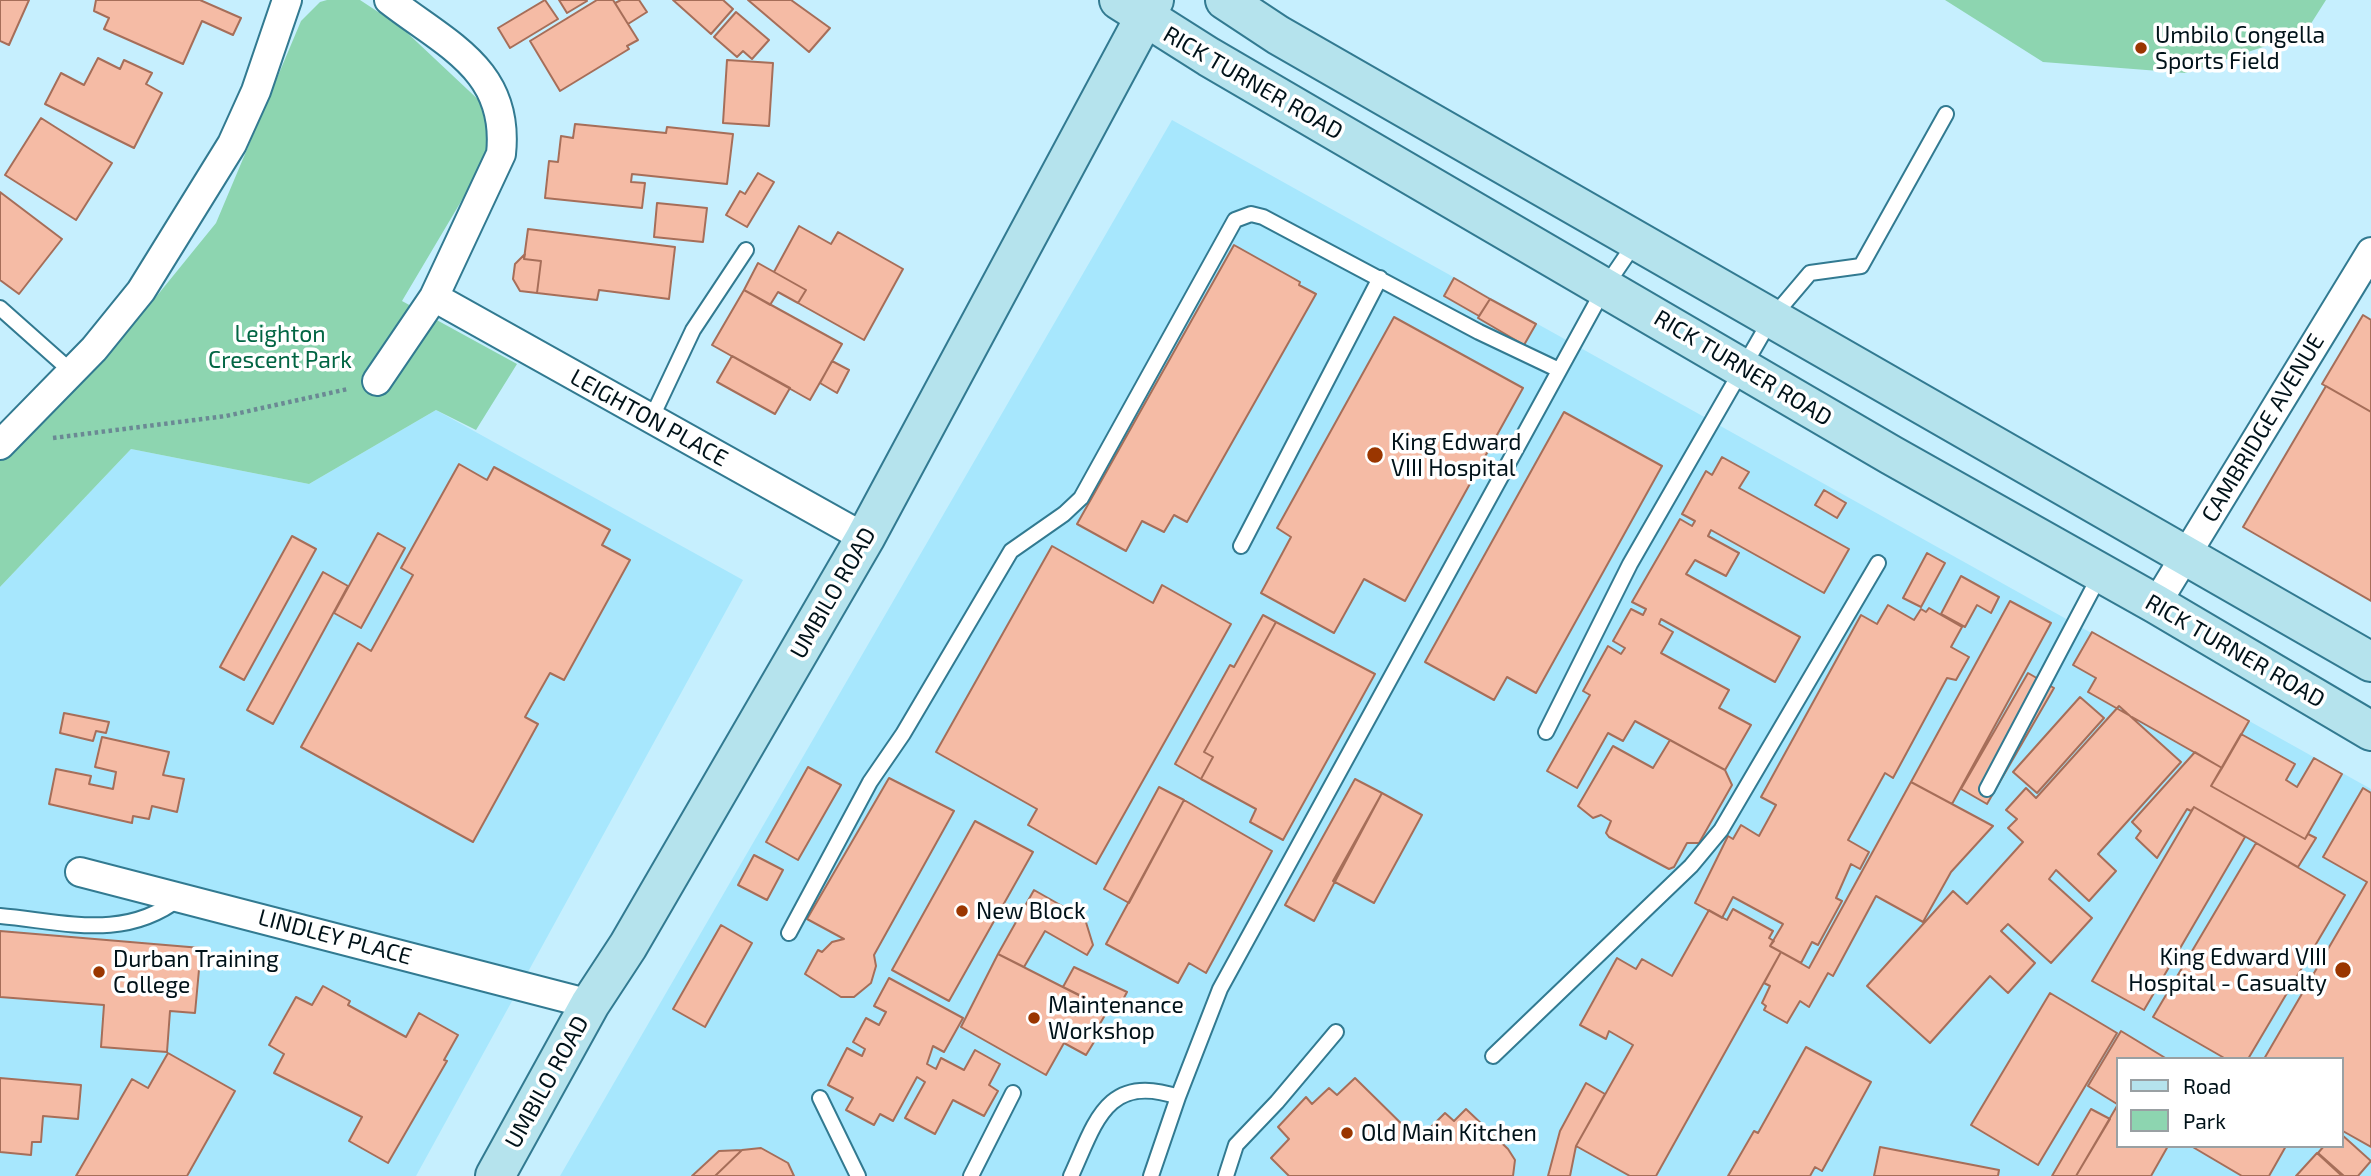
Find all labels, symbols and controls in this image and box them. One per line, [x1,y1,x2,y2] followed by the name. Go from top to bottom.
[1158,20,1348,146] street label: RICK TURNER ROAD
[2155,21,2325,75] place label: Umbilo Congella Sports Field
[2133,40,2149,56] marker: Umbilo Congella Sports Field
[1649,304,1837,432] street label: RICK TURNER ROAD
[208,320,352,374] park label: Leighton Crescent Park
[2196,329,2330,527] street label: CAMBRIDGE AVENUE
[565,363,733,473] street label: LEIGHTON PLACE
[1391,428,1521,482] place label: King Edward VIII Hospital
[1365,445,1385,465] marker: King Edward VIII Hospital
[784,523,882,663] street label: UMBILO ROAD
[2140,588,2330,714] street label: RICK TURNER ROAD
[976,897,1086,925] place label: New Block
[255,903,415,971] street label: LINDLEY PLACE
[954,903,970,919] marker: New Block
[2128,943,2327,997] place label: King Edward VIII Hospital - Casualty
[113,945,279,999] place label: Durban Training College
[2333,960,2353,980] marker: King Edward VIII Hospital - Casualty
[91,964,107,980] marker: Durban Training College
[1048,991,1184,1045] place label: Maintenance Workshop
[1026,1010,1042,1026] marker: Maintenance Workshop
[499,1011,595,1153] street label: UMBILO ROAD
[2116,1057,2343,1148] legend
[2183,1073,2231,1098] text: Road
[2183,1108,2226,1133] text: Park
[1361,1119,1537,1147] place label: Old Main Kitchen
[1339,1125,1355,1141] marker: Old Main Kitchen

